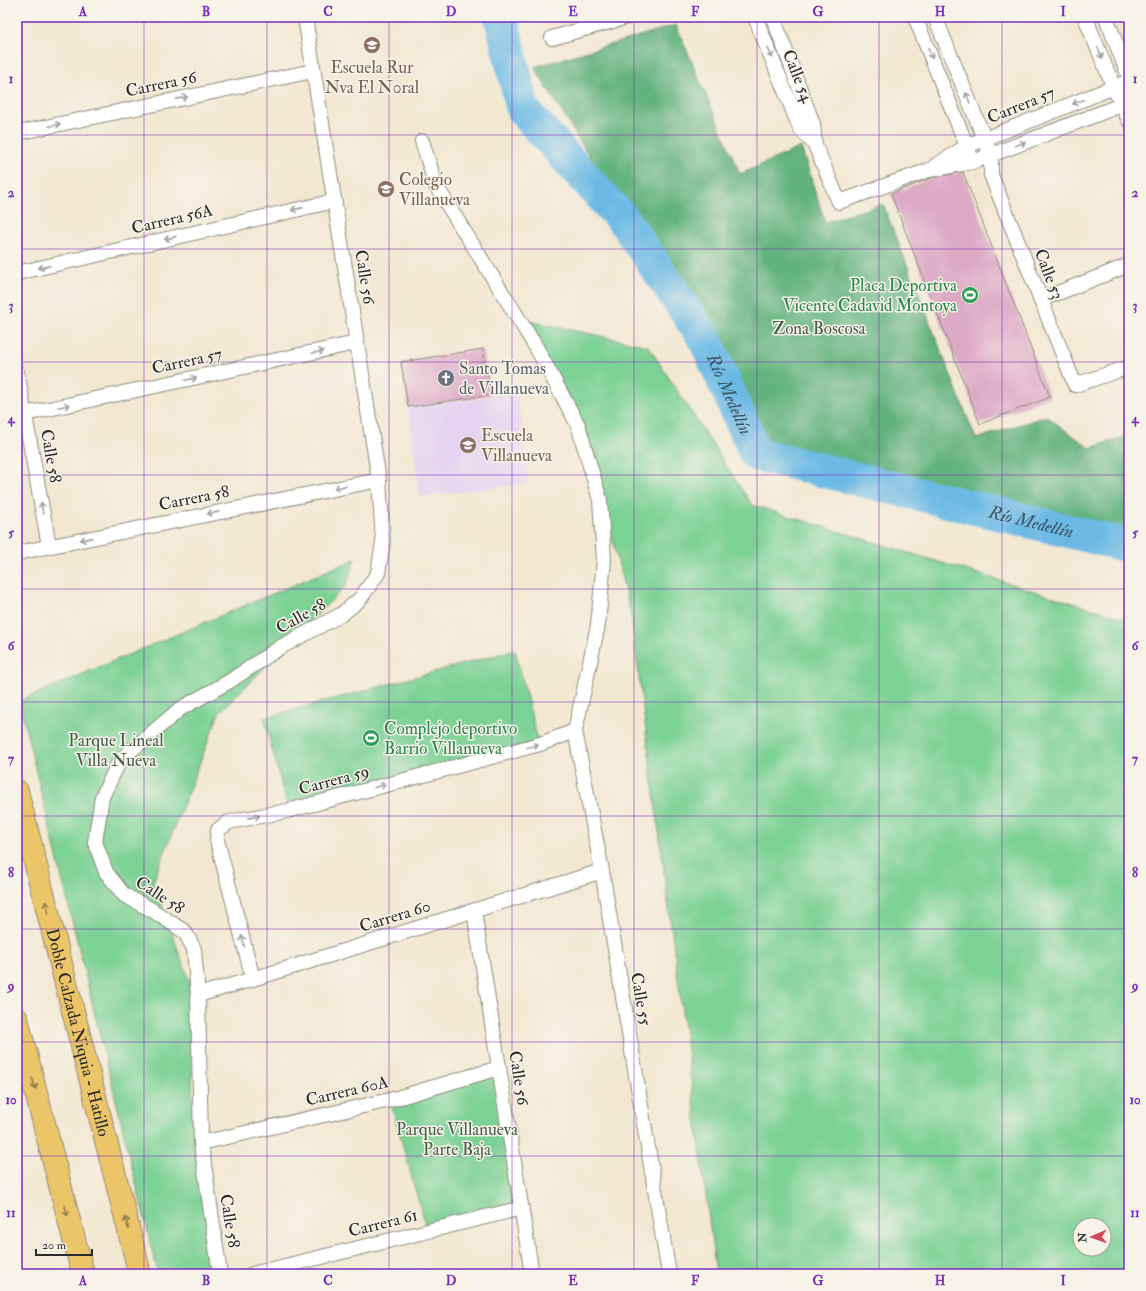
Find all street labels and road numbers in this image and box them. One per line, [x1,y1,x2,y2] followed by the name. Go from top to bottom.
[778,47,818,106] street label: Calle 54
[124,66,200,102] street label: Carrera 56
[984,82,1058,128] street label: Carrera 57
[129,199,215,239] street label: Carrera 56A
[1030,246,1068,302] street label: Calle 53
[350,248,380,307] street label: Calle 56
[150,343,224,379] street label: Carrera 57
[36,428,66,485] street label: Calle 58
[157,481,231,515] street label: Carrera 58
[272,594,330,638] street label: Calle 58
[296,761,372,799] street label: Carrera 59
[132,871,188,919] street label: Calle 58
[357,895,433,937] street label: Carrera 60
[42,926,115,1139] street label: Doble Calzada Niquia - Hatillo
[626,971,656,1028] street label: Calle 55
[504,1049,534,1108] street label: Calle 56
[304,1071,391,1111] street label: Carrera 60A
[215,1193,245,1249] street label: Calle 58
[346,1204,420,1242] street label: Carrera 61

